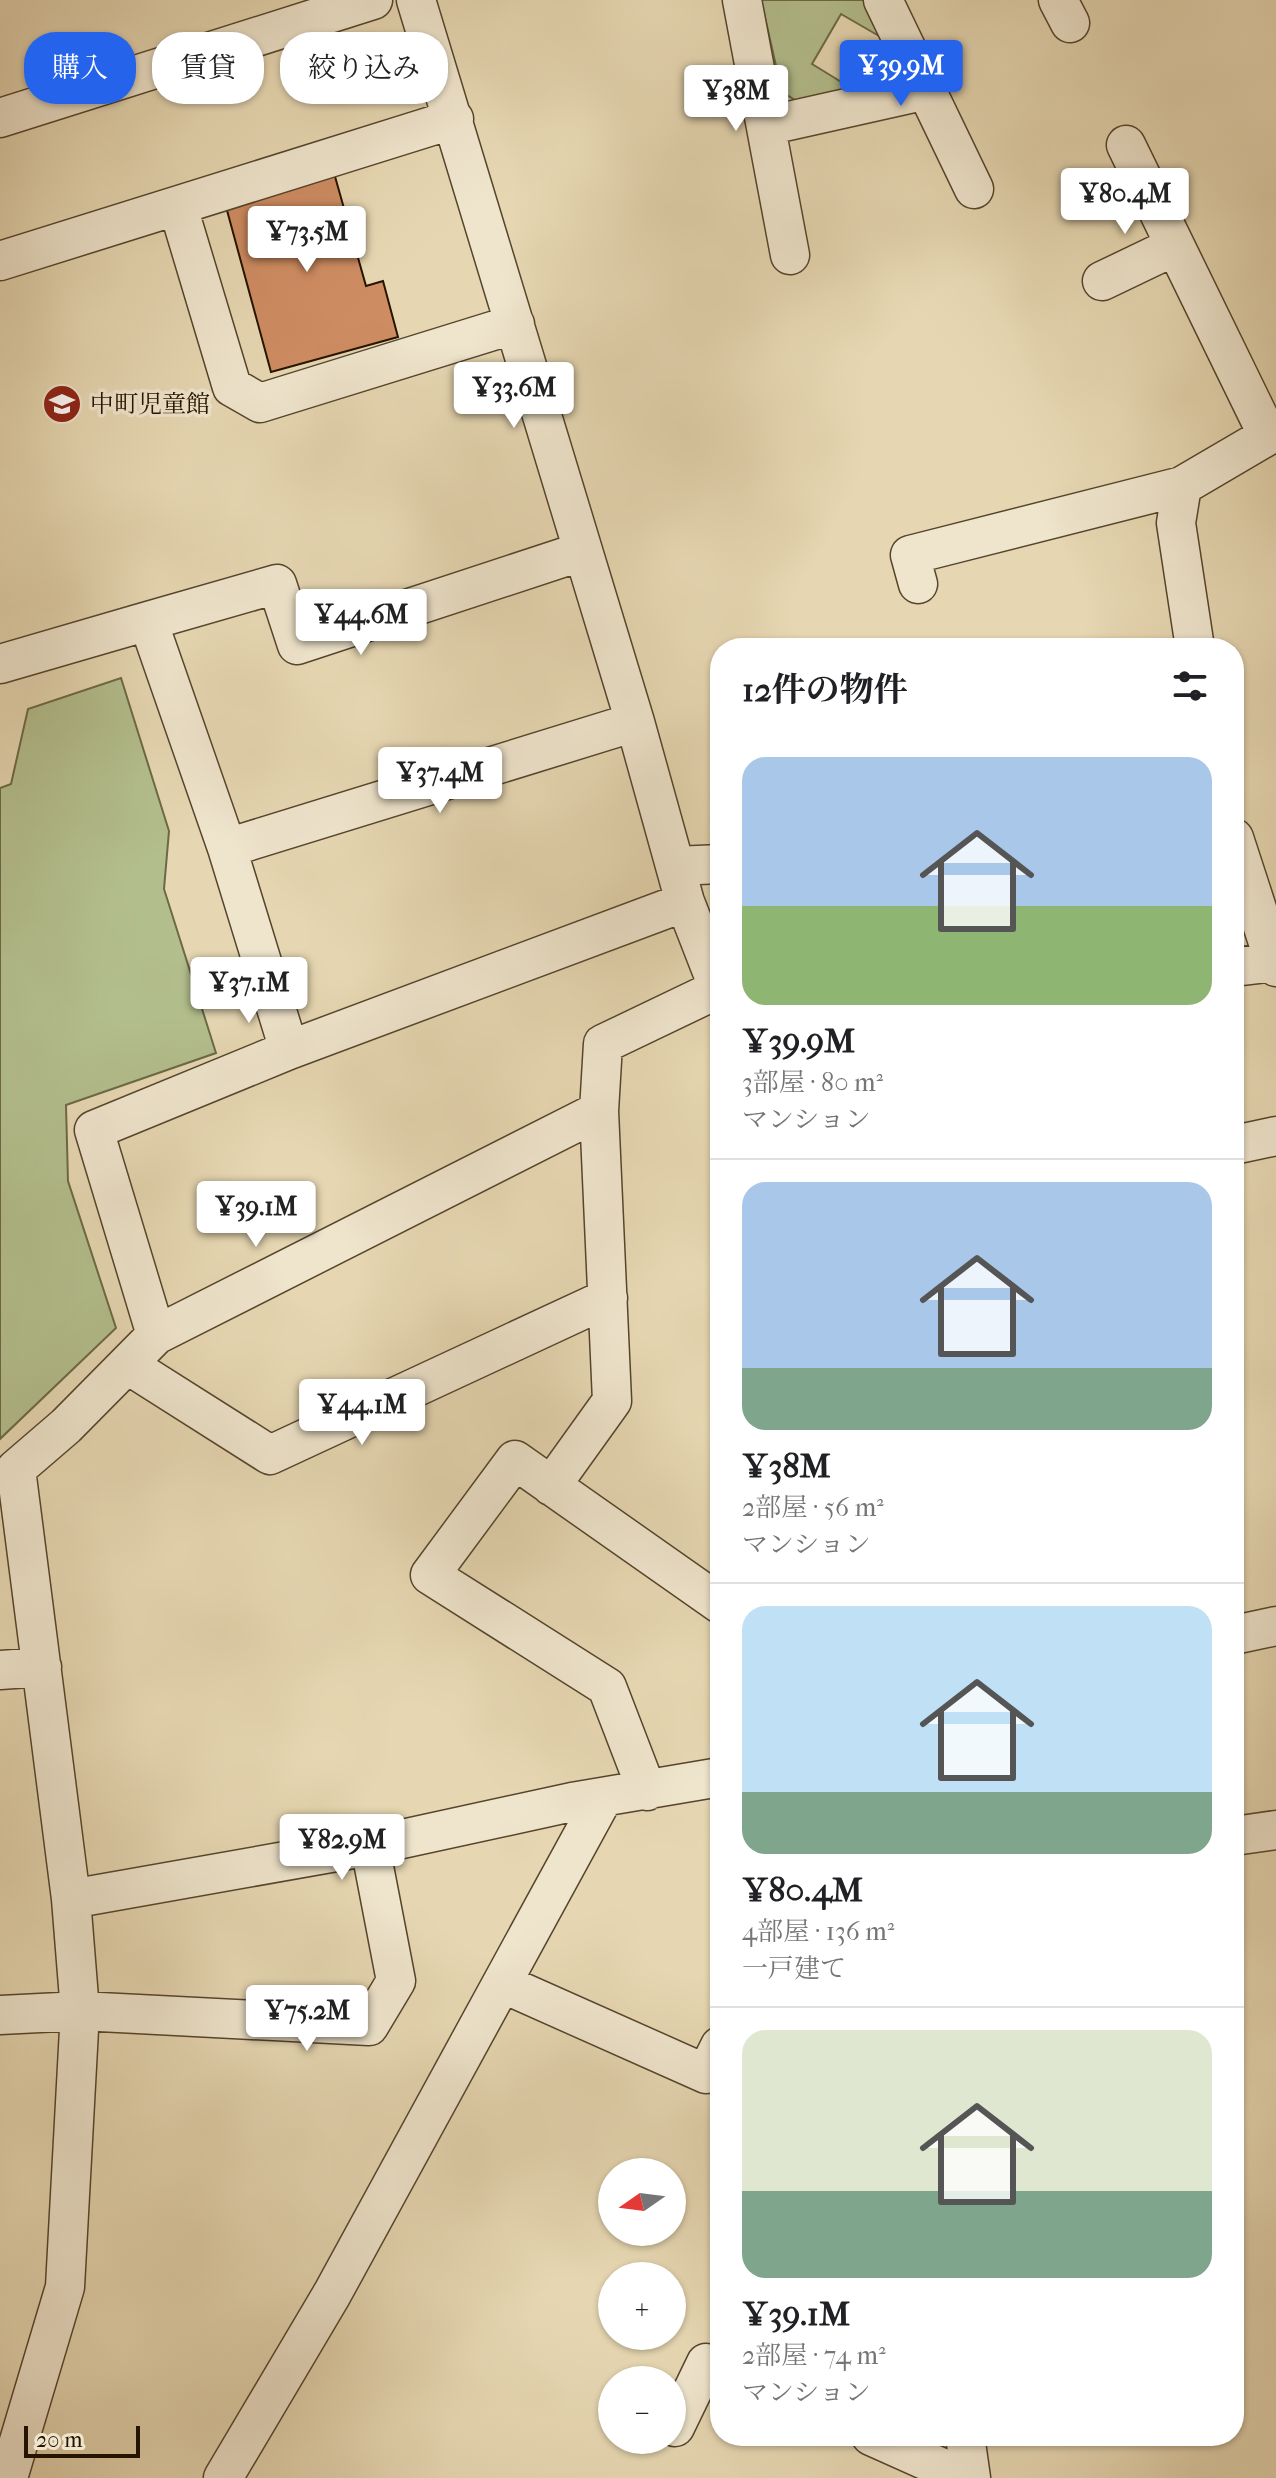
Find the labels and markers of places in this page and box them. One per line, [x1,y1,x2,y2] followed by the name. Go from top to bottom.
[836,40,966,108] pin: ¥39.9M
[689,65,783,133] pin: ¥38M
[1060,168,1190,236] pin: ¥80.4M
[242,206,372,274] pin: ¥73.5M
[449,362,579,430] pin: ¥33.6M
[41,383,83,425] school or university icon: 中町児童館
[90,390,210,418] place label: 中町児童館
[296,589,426,657] pin: ¥44.6M
[375,747,505,815] pin: ¥37.4M
[184,957,314,1025] pin: ¥37.1M
[191,1181,321,1249] pin: ¥39.1M
[297,1379,427,1447] pin: ¥44.1M
[277,1814,407,1882] pin: ¥82.9M
[242,1985,372,2053] pin: ¥75.2M

